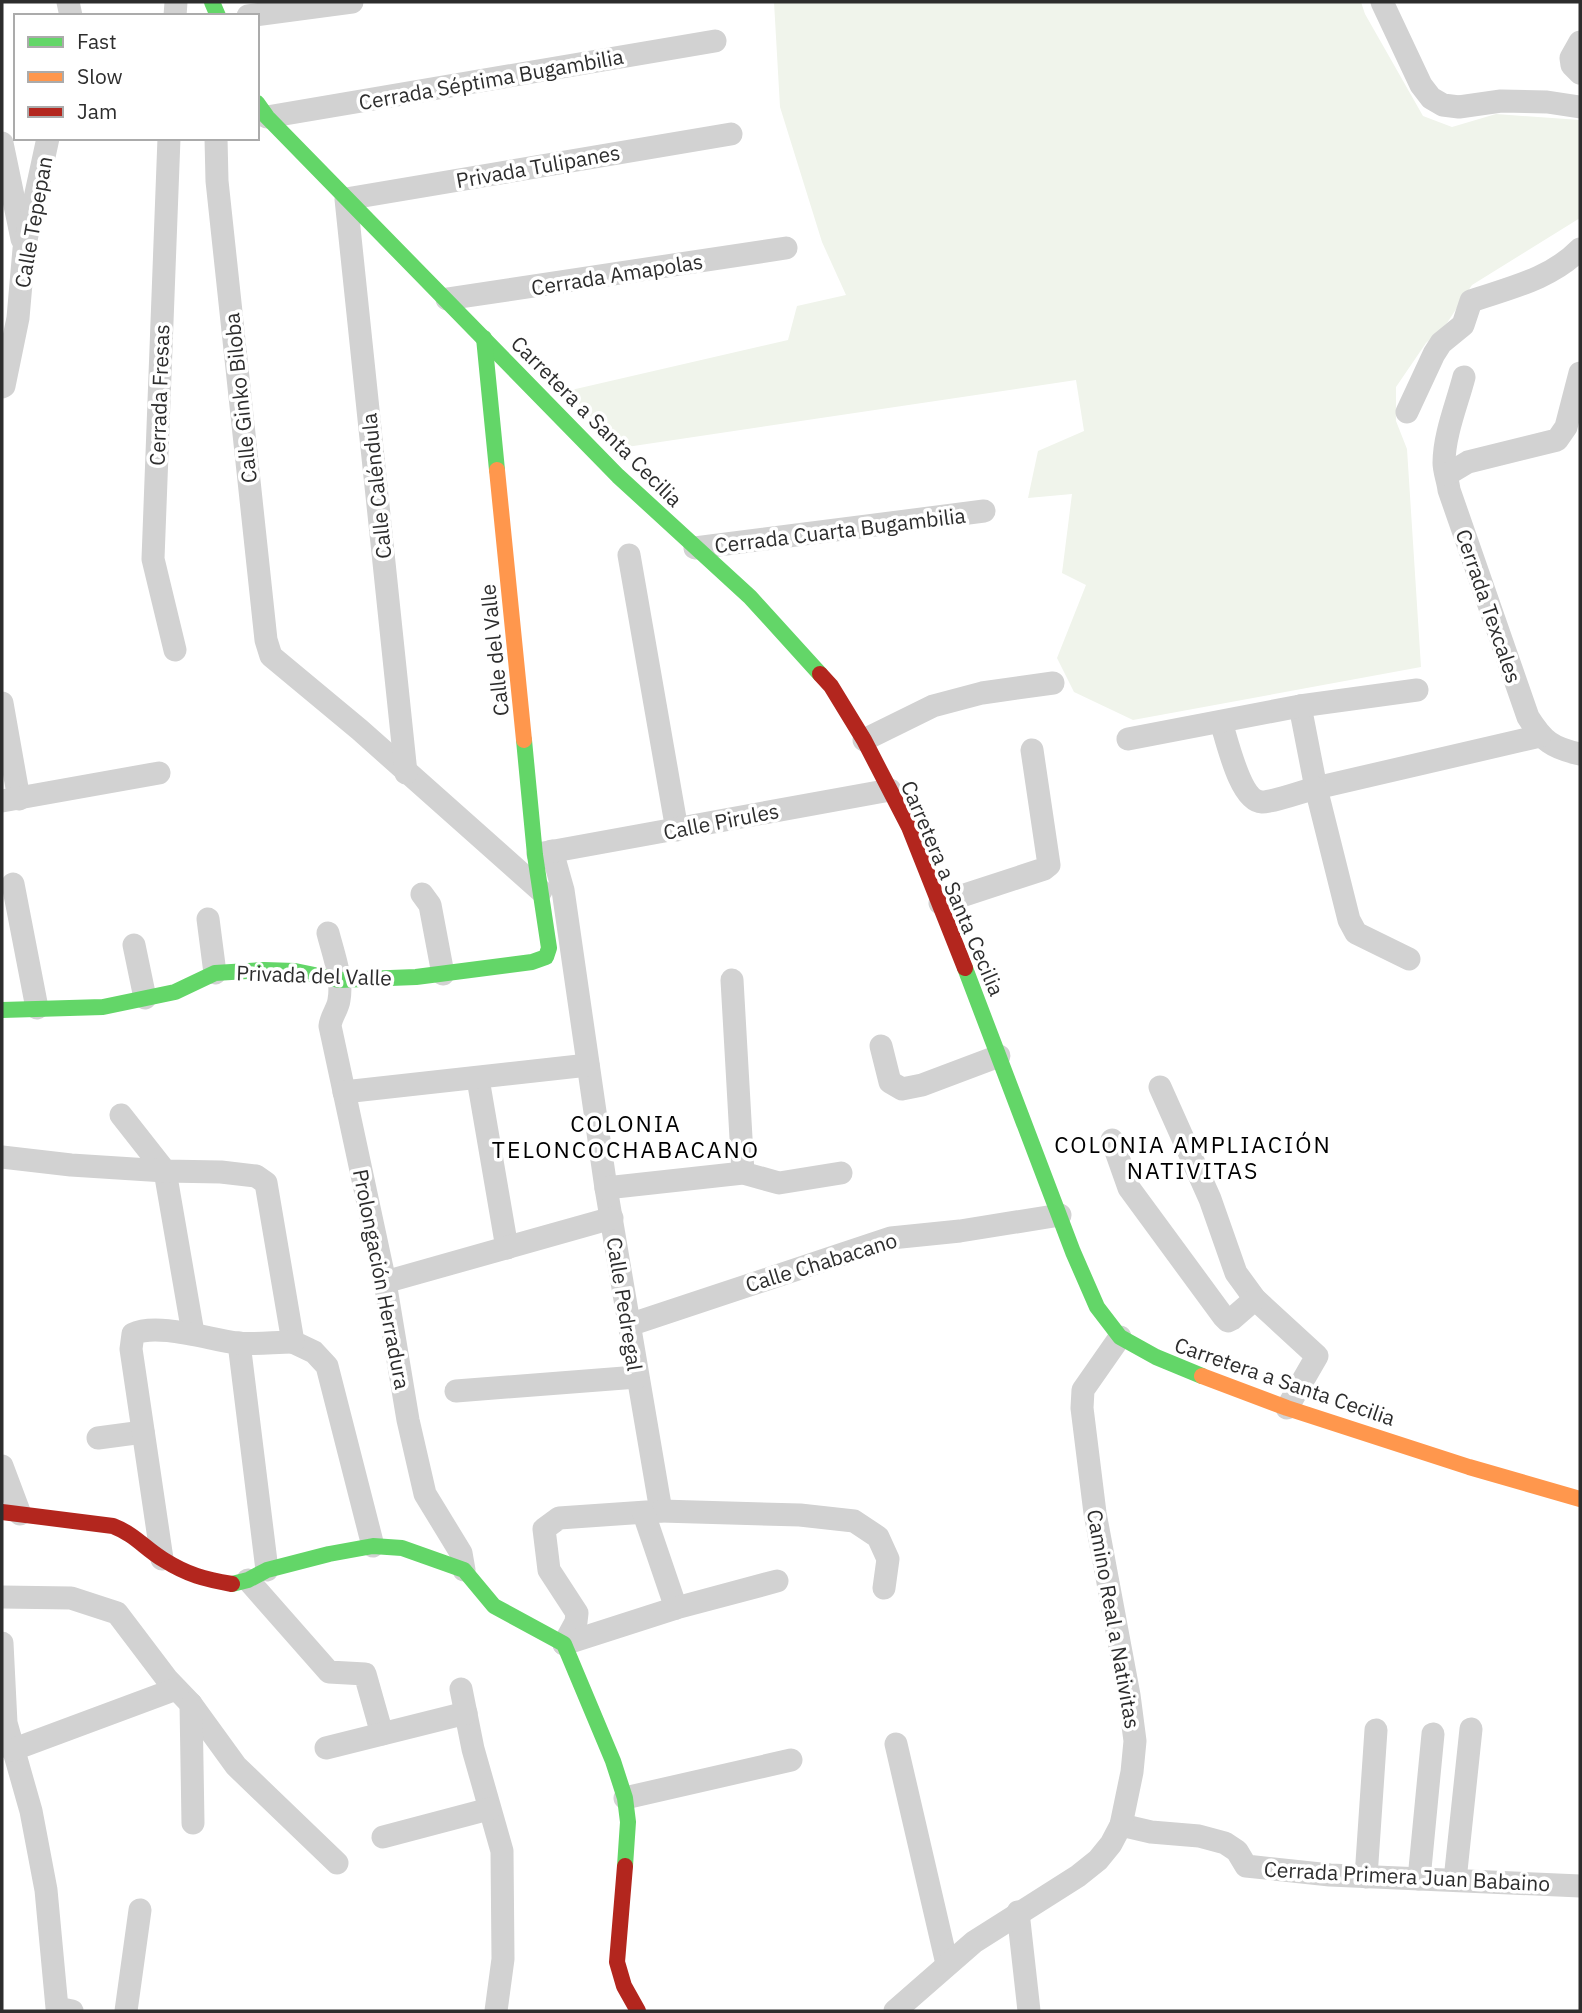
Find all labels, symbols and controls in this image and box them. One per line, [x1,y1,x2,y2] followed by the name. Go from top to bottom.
[14,14,259,140] legend
[77,27,117,55] text: Fast
[357,42,625,116] street label: Cerrada Séptima Bugambilia
[77,62,123,90] text: Slow
[77,97,117,125] text: Jam
[454,138,622,194] street label: Privada Tulipanes
[8,154,58,290] street label: Calle Tepepan
[529,247,705,301] street label: Cerrada Amapolas
[217,311,263,485] street label: Calle Ginko Biloba
[143,324,175,466] street label: Cerrada Fresas
[505,329,689,513] street label: Carretera a Santa Cecilia
[354,412,398,560] street label: Calle Caléndula
[713,501,967,559] street label: Cerrada Cuarta Bugambilia
[1450,525,1528,687] street label: Cerrada Texcales
[473,583,515,717] street label: Calle del Valle
[895,776,1011,1000] street label: Carretera a Santa Cecilia
[661,796,781,846] street label: Calle Pirules
[236,958,392,992] street label: Privada del Valle
[492,1108,760,1164] district label: COLONIA TELONCOCHABACANO
[1054,1129,1332,1185] district label: COLONIA AMPLIACIÓN NATIVITAS
[347,1166,417,1392] street label: Prolongación Herradura
[742,1226,900,1298] street label: Calle Chabacano
[601,1235,649,1373] street label: Calle Pedregal
[1171,1330,1399,1432] street label: Carretera a Santa Cecilia
[1081,1507,1147,1731] street label: Camino Real a Nativitas
[1263,1855,1551,1897] street label: Cerrada Primera Juan Babaino

